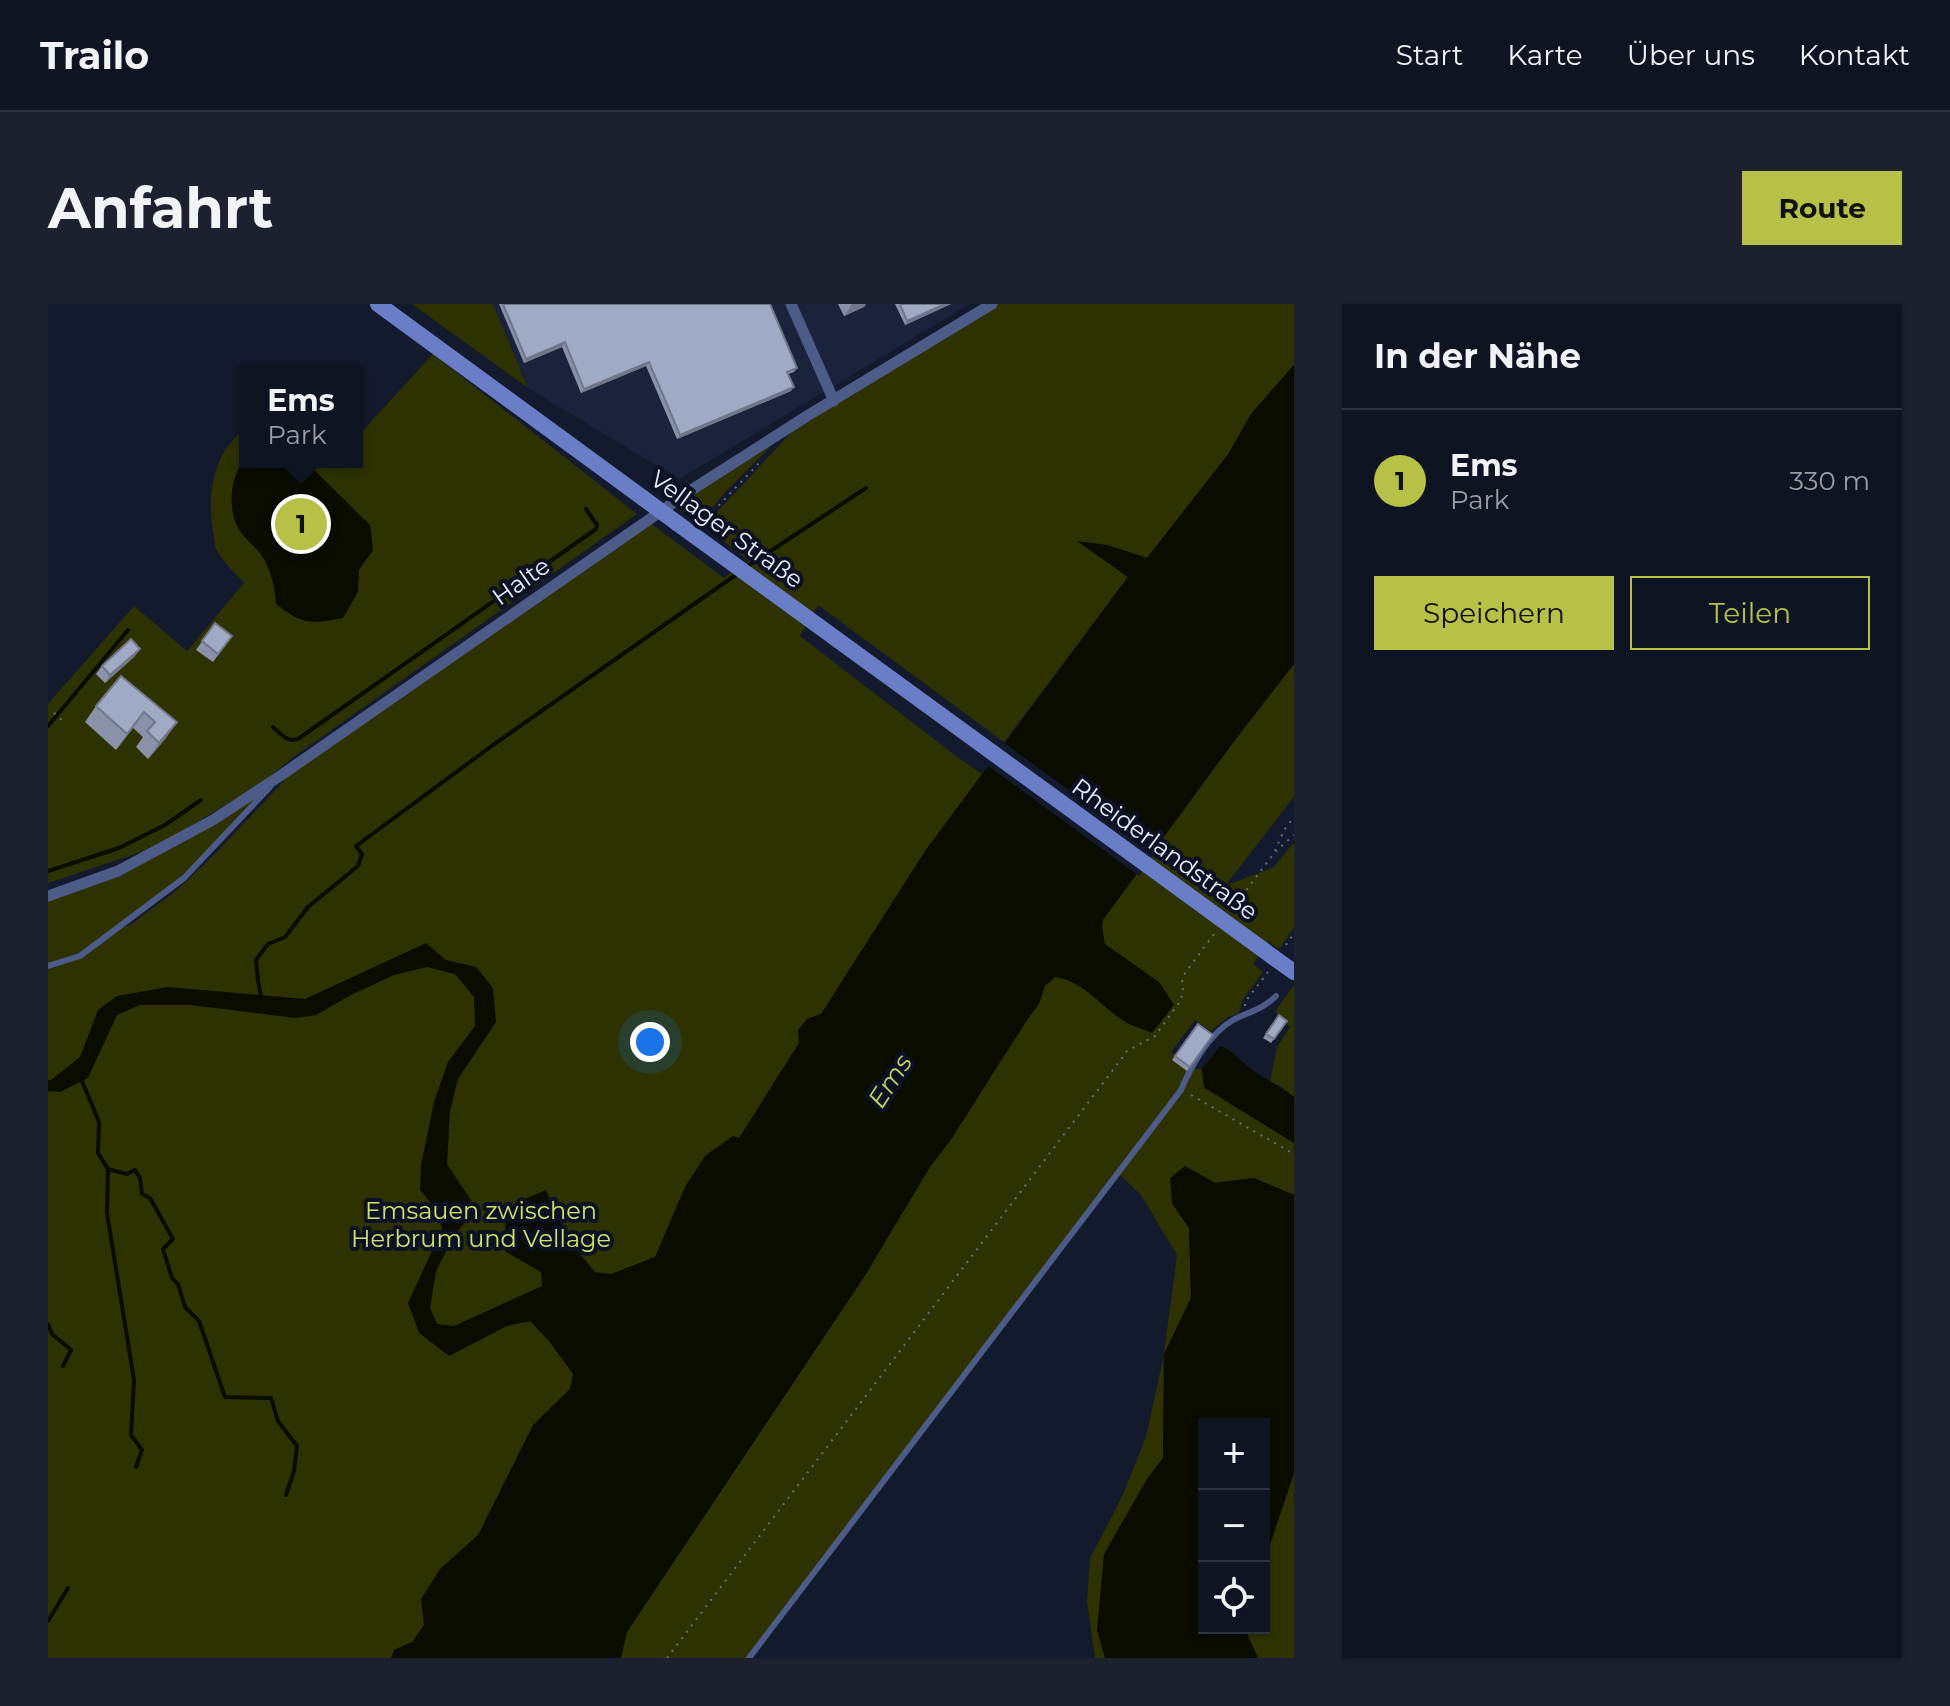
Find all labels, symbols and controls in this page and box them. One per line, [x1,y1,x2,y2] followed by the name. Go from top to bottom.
[40,32,149,79] text: Trailo
[1396,38,1463,72] text: Start
[1507,38,1583,72] text: Karte
[1627,38,1755,72] text: Über uns
[1799,38,1910,72] text: Kontakt
[1742,171,1902,245] button: Route
[48,174,273,242] text: Anfahrt
[1374,335,1581,377] text: In der Nähe
[239,364,363,468] popup
[267,382,335,419] text: Ems
[267,419,327,451] text: Park
[1450,447,1518,484] text: Ems
[645,464,809,594] street label: Vellager Straße
[1395,465,1405,497] text: 1
[1789,465,1870,497] text: 330 m
[1450,484,1509,516] text: Park
[275,494,327,554] pin: 1
[487,551,555,611] street label: Halte
[1374,576,1614,650] button: Speichern
[1630,576,1870,650] button: Teilen
[1066,772,1264,926] street label: Rheiderlandstraße
[630,1022,670,1062] your location
[861,1048,919,1114] water label: Ems
[351,1196,611,1253] park label: Emsauen zwischen Herbrum und Vellage
[1198,1418,1270,1634] map controls
[1198,1418,1270,1490] button: +
[1198,1490,1270,1562] button: −
[1198,1562,1270,1634] button: locate

